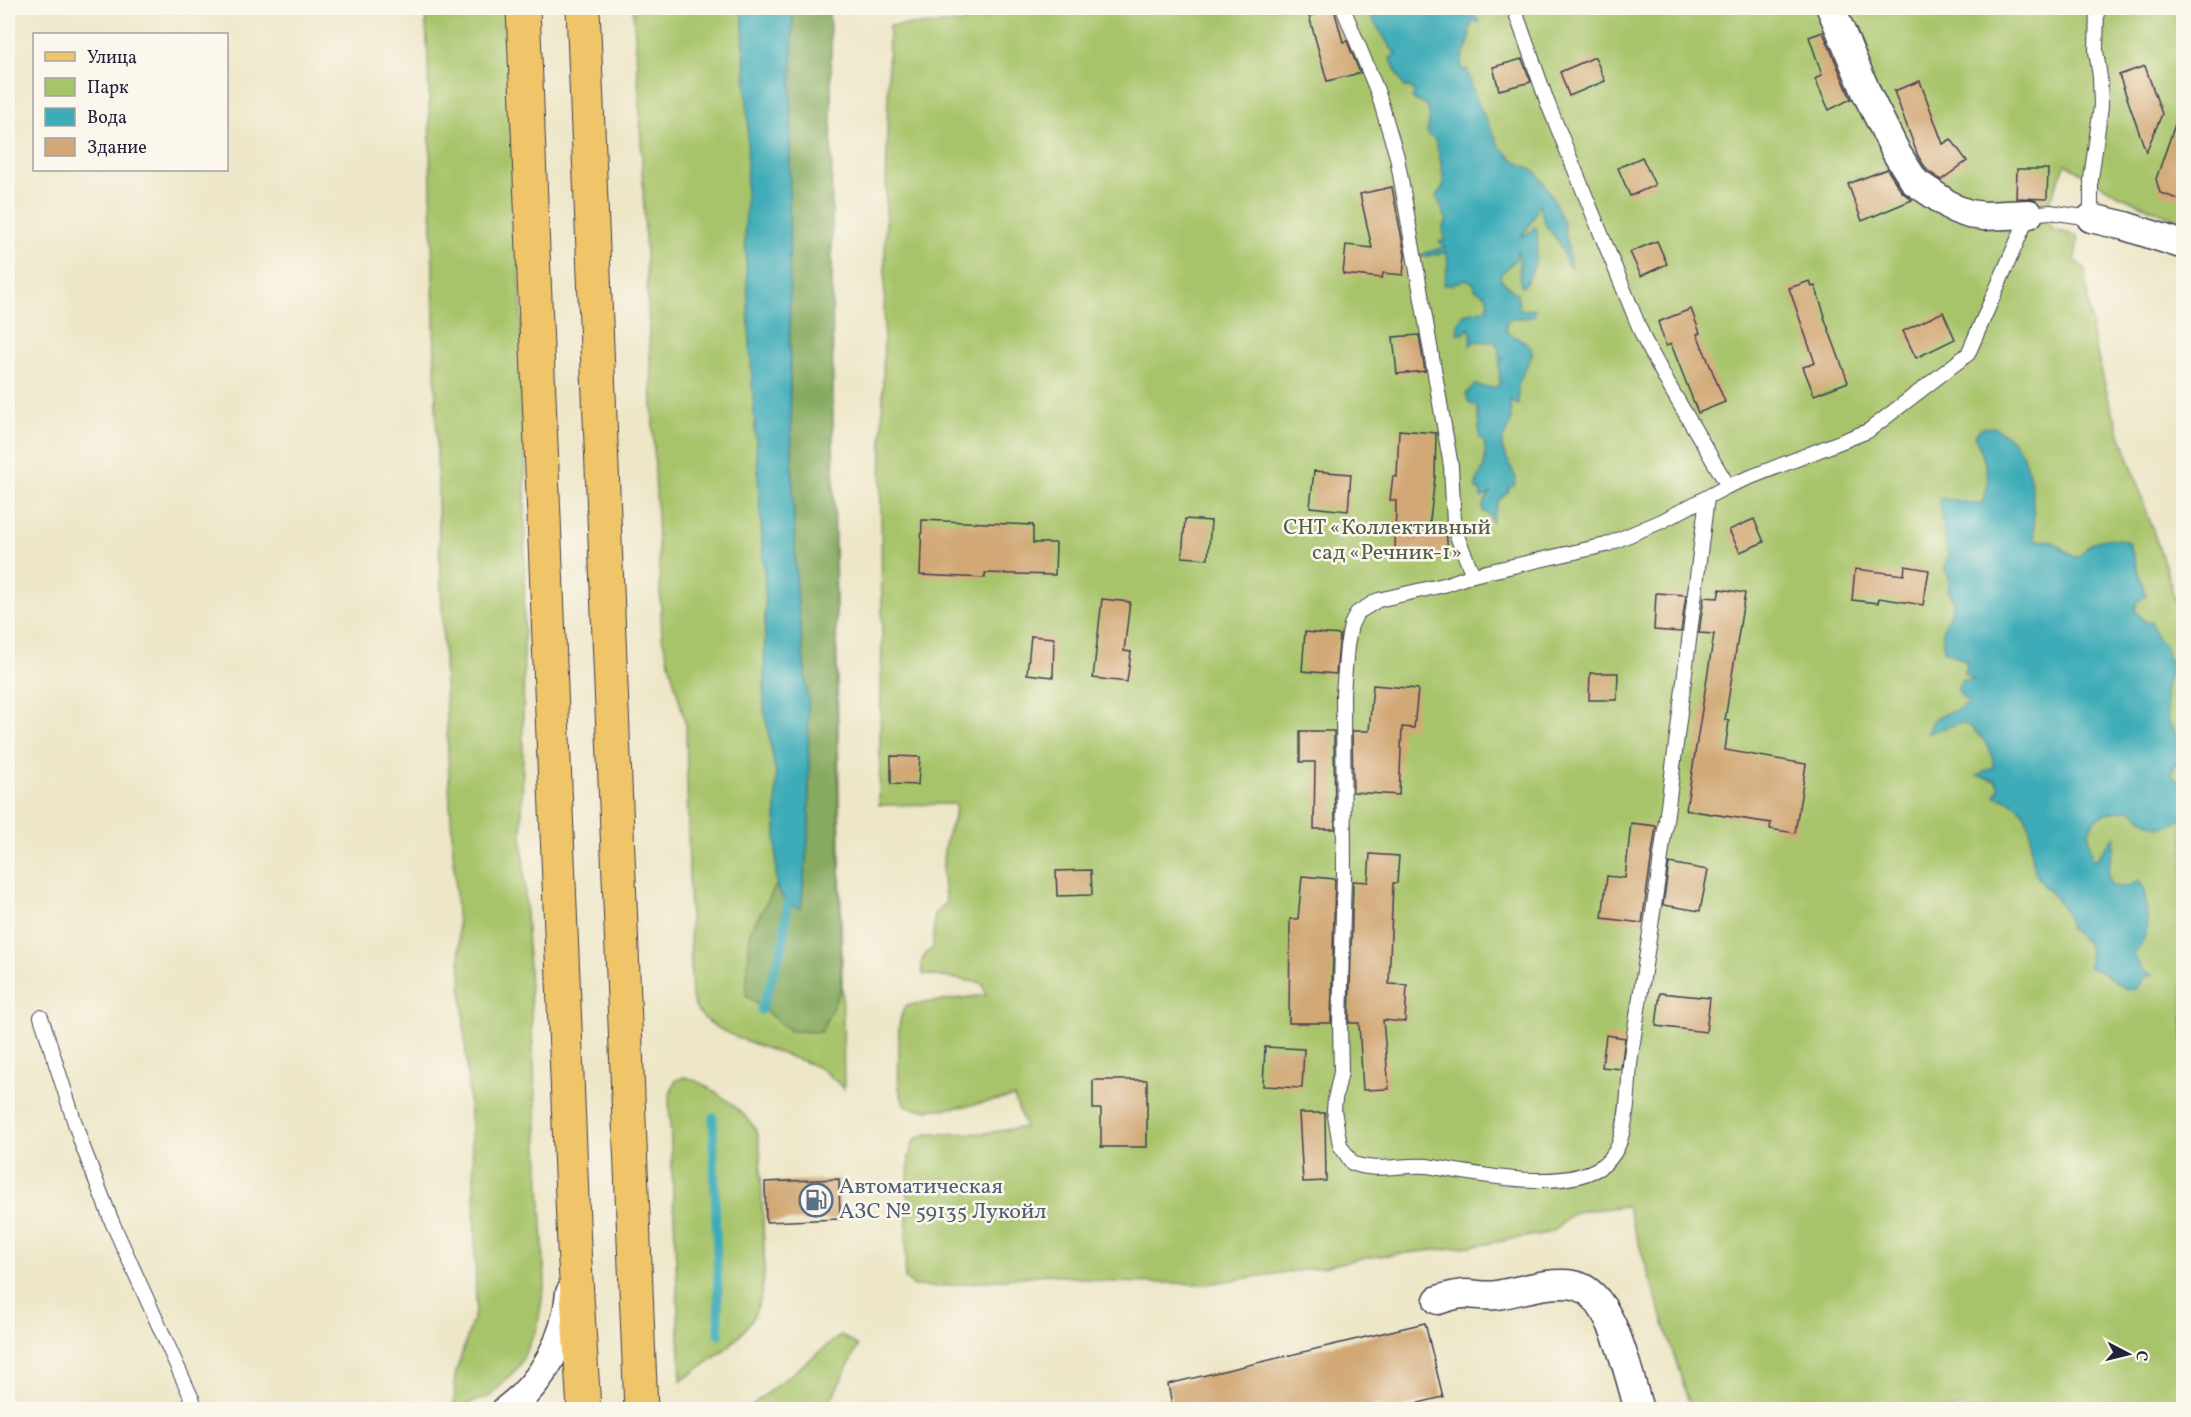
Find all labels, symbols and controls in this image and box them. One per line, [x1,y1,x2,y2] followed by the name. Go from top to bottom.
[33,33,228,171] legend
[87,46,137,71] text: Улица
[87,76,129,101] text: Парк
[87,106,127,131] text: Вода
[87,136,147,161] text: Здание
[1283,513,1491,569] park label: СНТ «Коллективный сад «Речник-1»
[839,1172,1046,1228] place label: Автоматическая АЗС № 59135 Лукойл
[798,1182,834,1218] fuel station icon: Автоматическая АЗС № 59135 Лукойл
[2098,1324,2158,1384] north arrow
[2129,1349,2152,1362] text: С

